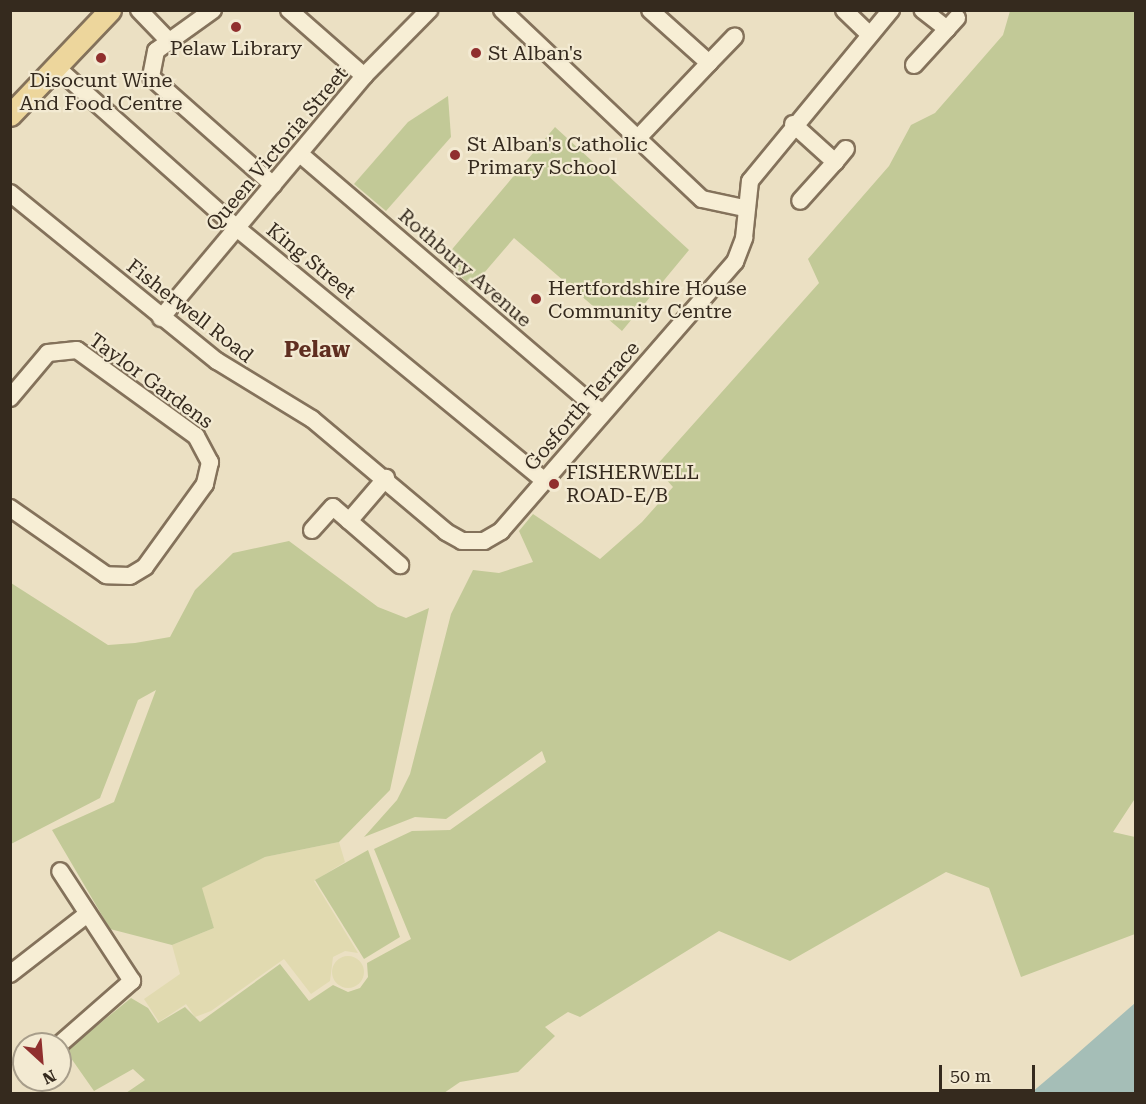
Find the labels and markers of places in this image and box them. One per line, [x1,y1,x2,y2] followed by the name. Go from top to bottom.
[229,20,243,34] marker: Pelaw Library
[170,36,302,60] place label: Pelaw Library
[488,41,582,65] place label: St Alban's
[469,46,483,60] marker: St Alban's
[94,51,108,65] marker: Disocunt Wine And Food Centre
[19,68,183,115] place label: Disocunt Wine And Food Centre
[467,132,648,179] place label: St Alban's Catholic Primary School
[448,148,462,162] marker: St Alban's Catholic Primary School
[548,276,747,323] place label: Hertfordshire House Community Centre
[529,292,543,306] marker: Hertfordshire House Community Centre
[566,460,699,507] place label: FISHERWELL ROAD-E/B
[547,477,561,491] marker: FISHERWELL ROAD-E/B

